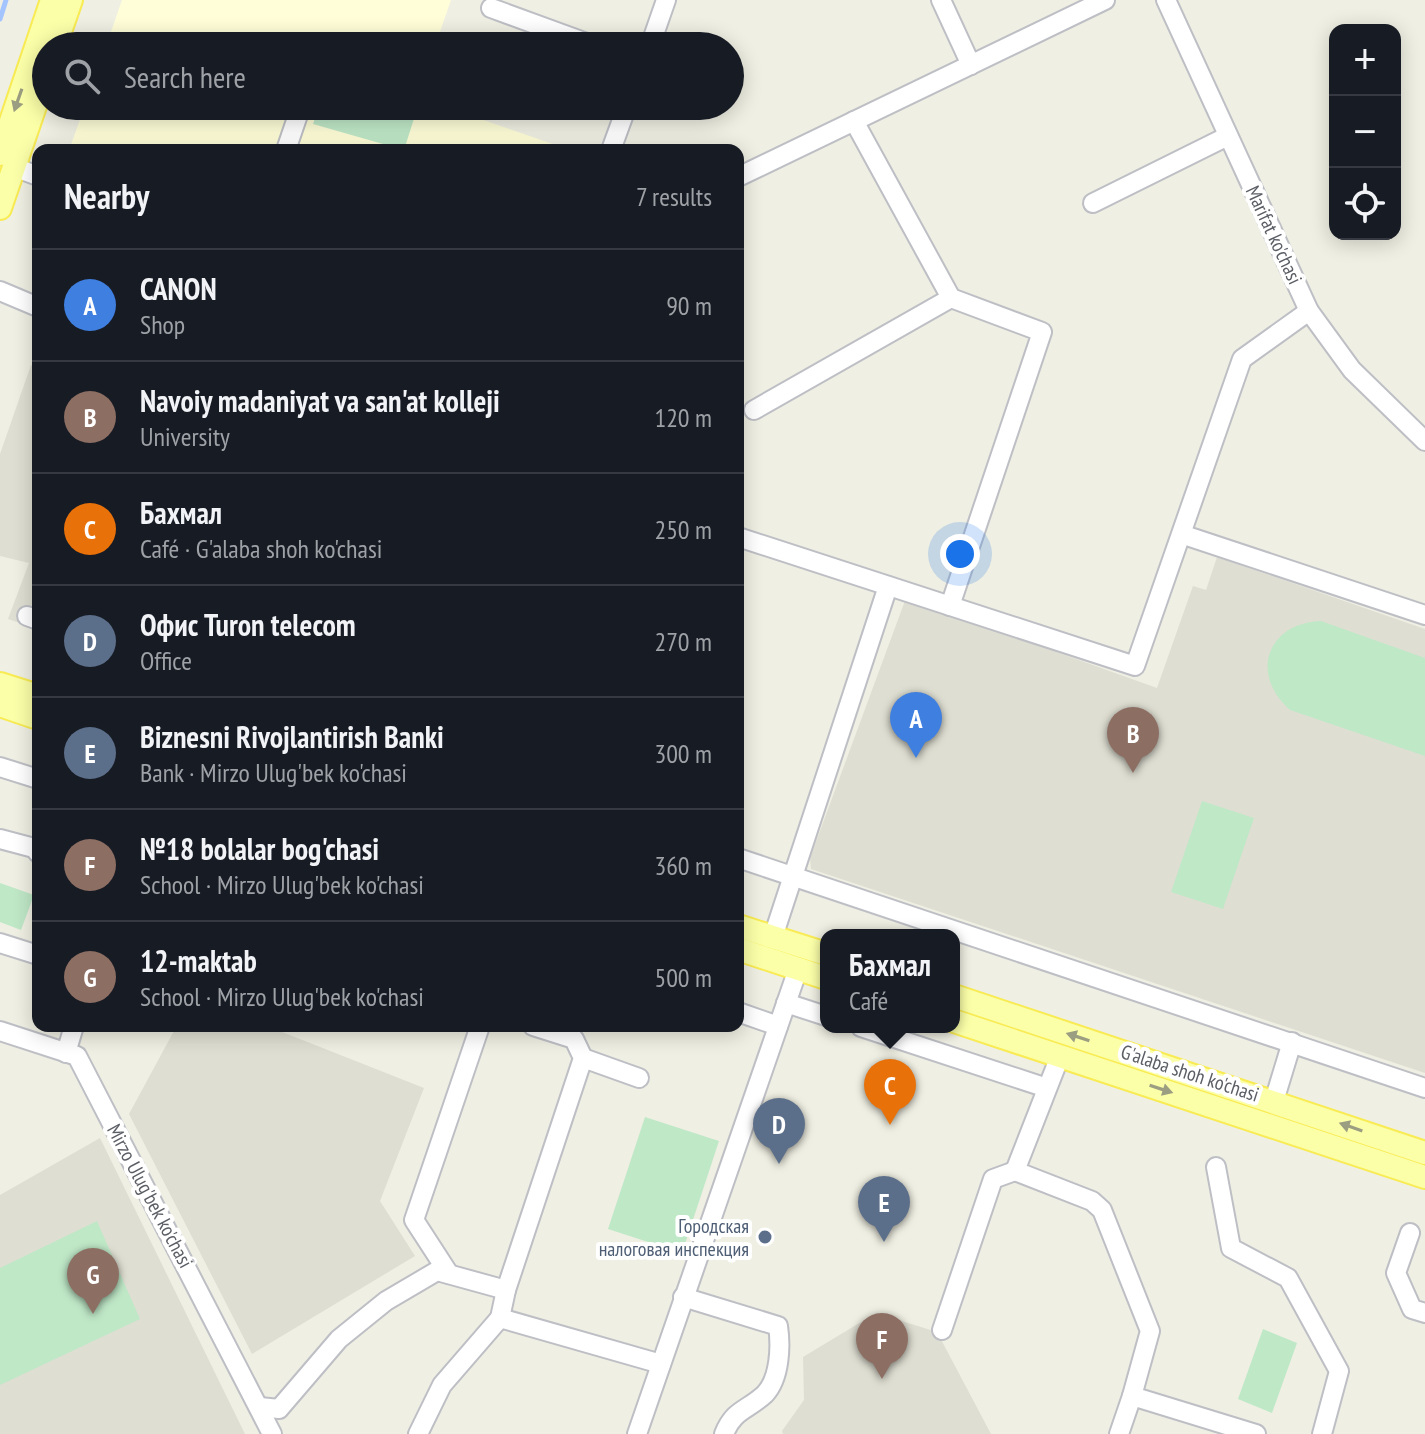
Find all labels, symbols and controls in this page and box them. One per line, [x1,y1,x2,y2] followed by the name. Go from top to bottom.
[1329,24,1401,240] map controls
[1329,24,1401,96] button: +
[32,32,744,120] search box
[60,54,104,98] icon: search
[124,57,246,96] text: Search here
[12,89,24,113] one-way arrow
[1329,96,1401,168] button: −
[1329,168,1401,240] button: locate
[64,174,149,218] text: Nearby
[636,180,712,213] text: 7 results
[1240,182,1308,288] street label: Marifat ko'chasi
[140,269,217,308] text: CANON
[83,289,97,322] text: A
[666,289,712,322] text: 90 m
[140,308,185,341] text: Shop
[140,381,500,420] text: Navoiy madaniyat va san'at kolleji
[84,401,96,434] text: B
[654,401,712,434] text: 120 m
[140,420,230,453] text: University
[140,493,222,532] text: Бахмал
[84,513,96,546] text: C
[654,513,712,546] text: 250 m
[140,532,382,565] text: Café · G'alaba shoh ko'chasi
[940,534,980,574] your location
[140,605,356,644] text: Офис Turon telecom
[83,625,97,658] text: D
[654,625,712,658] text: 270 m
[140,644,192,677] text: Office
[890,692,942,758] pin: A
[1107,707,1159,773] pin: B
[140,717,444,756] text: Biznesni Rivojlantirish Banki
[84,737,96,770] text: E
[654,737,712,770] text: 300 m
[140,756,407,789] text: Bank · Mirzo Ulug'bek ko'chasi
[140,829,379,868] text: №18 bolalar bog'chasi
[85,849,95,882] text: F
[654,849,712,882] text: 360 m
[140,868,424,901] text: School · Mirzo Ulug'bek ko'chasi
[820,929,960,1033] popup
[140,941,257,980] text: 12-maktab
[849,945,931,984] text: Бахмал
[83,961,97,994] text: G
[654,961,712,994] text: 500 m
[140,980,424,1013] text: School · Mirzo Ulug'bek ko'chasi
[849,984,888,1017] text: Café
[1066,1030,1090,1042] one-way arrow
[1118,1038,1262,1108] street label: G'alaba shoh ko'chasi
[864,1059,916,1125] pin: C
[1149,1084,1173,1096] one-way arrow
[753,1098,805,1164] pin: D
[101,1120,199,1272] street label: Mirzo Ulug'bek ko'chasi
[1339,1121,1363,1133] one-way arrow
[858,1176,910,1242] pin: E
[599,1213,749,1262] place label: Городская налоговая инспекция
[756,1228,774,1246] marker: Городская налоговая инспекция
[67,1248,119,1314] pin: G
[856,1313,908,1379] pin: F

